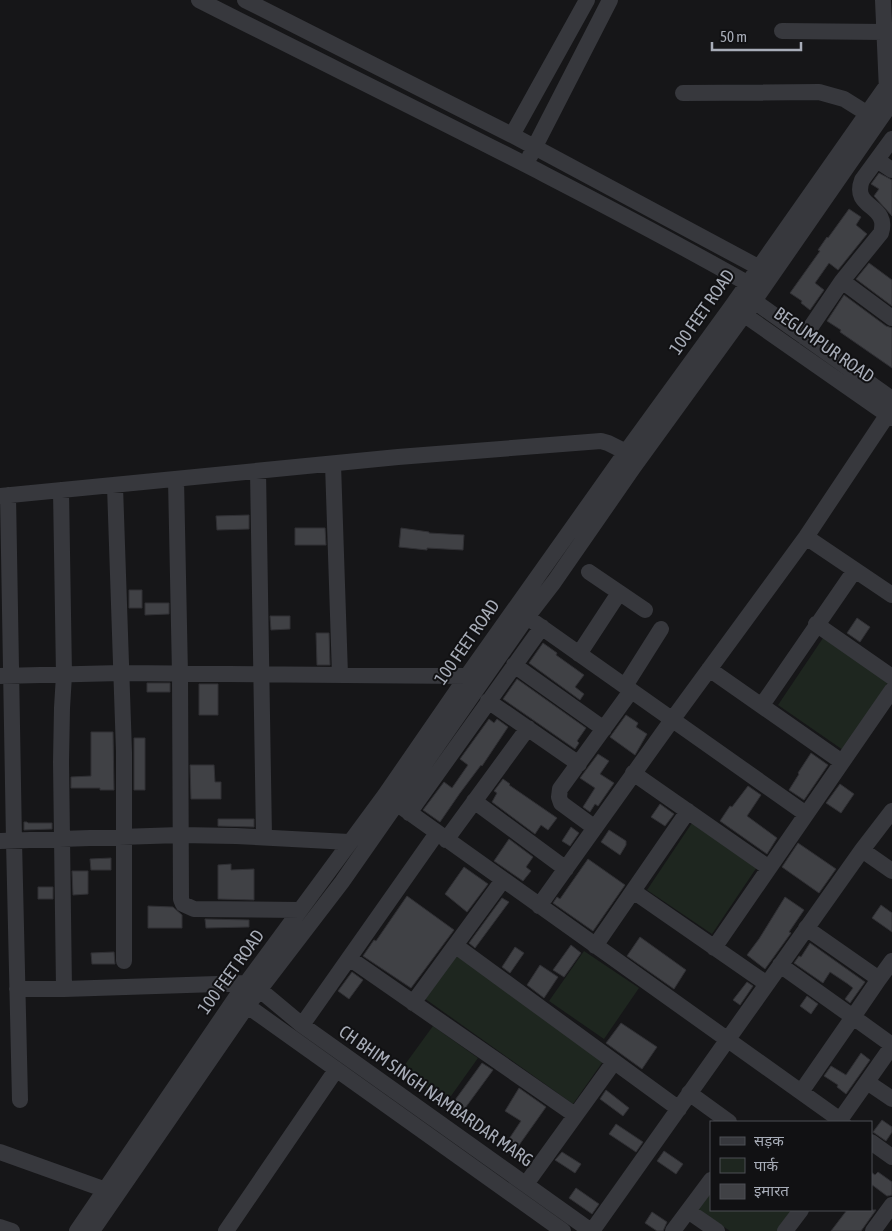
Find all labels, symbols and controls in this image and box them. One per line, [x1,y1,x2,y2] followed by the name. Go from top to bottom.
[712,20,801,52] scale bar
[720,28,747,45] text: 50 m
[665,265,739,358] street label: 100 FEET ROAD
[770,302,878,387] street label: BEGUMPUR ROAD
[430,595,504,688] street label: 100 FEET ROAD
[193,925,268,1018] street label: 100 FEET ROAD
[335,1021,537,1171] street label: CH BHIM SINGH NAMBARDAR MARG
[710,1121,872,1211] legend
[754,1132,784,1149] text: सड़क
[754,1157,778,1174] text: पार्क
[754,1182,789,1199] text: इमारत

